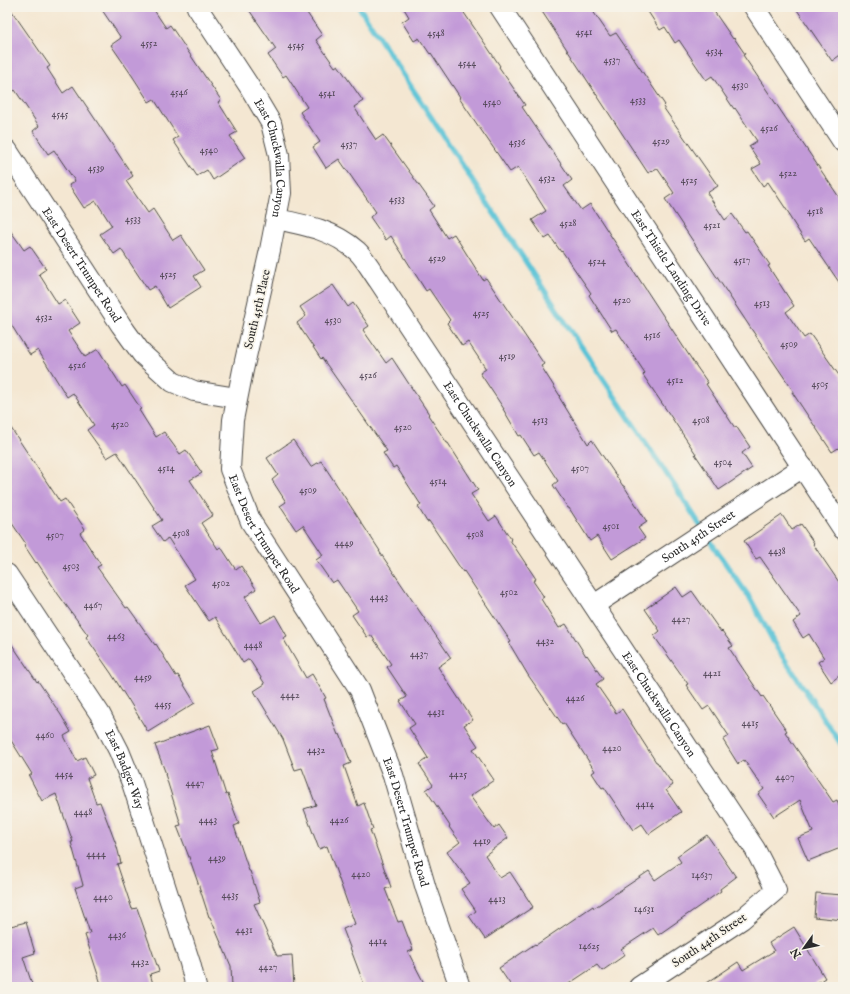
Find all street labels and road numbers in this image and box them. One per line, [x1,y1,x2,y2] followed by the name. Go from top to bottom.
[250,96,288,219] street label: East Chuckwalla Canyon
[38,205,125,326] street label: East Desert Trumpet Road
[627,207,715,329] street label: East Thistle Landing Drive
[241,267,274,350] street label: South 45th Place
[440,379,520,490] street label: East Chuckwalla Canyon
[225,472,303,597] street label: East Desert Trumpet Road
[659,507,738,566] street label: South 45th Street
[618,649,699,760] street label: East Chuckwalla Canyon
[101,727,147,811] street label: East Badger Way
[379,755,432,889] street label: East Desert Trumpet Road
[669,910,749,971] street label: South 44th Street

